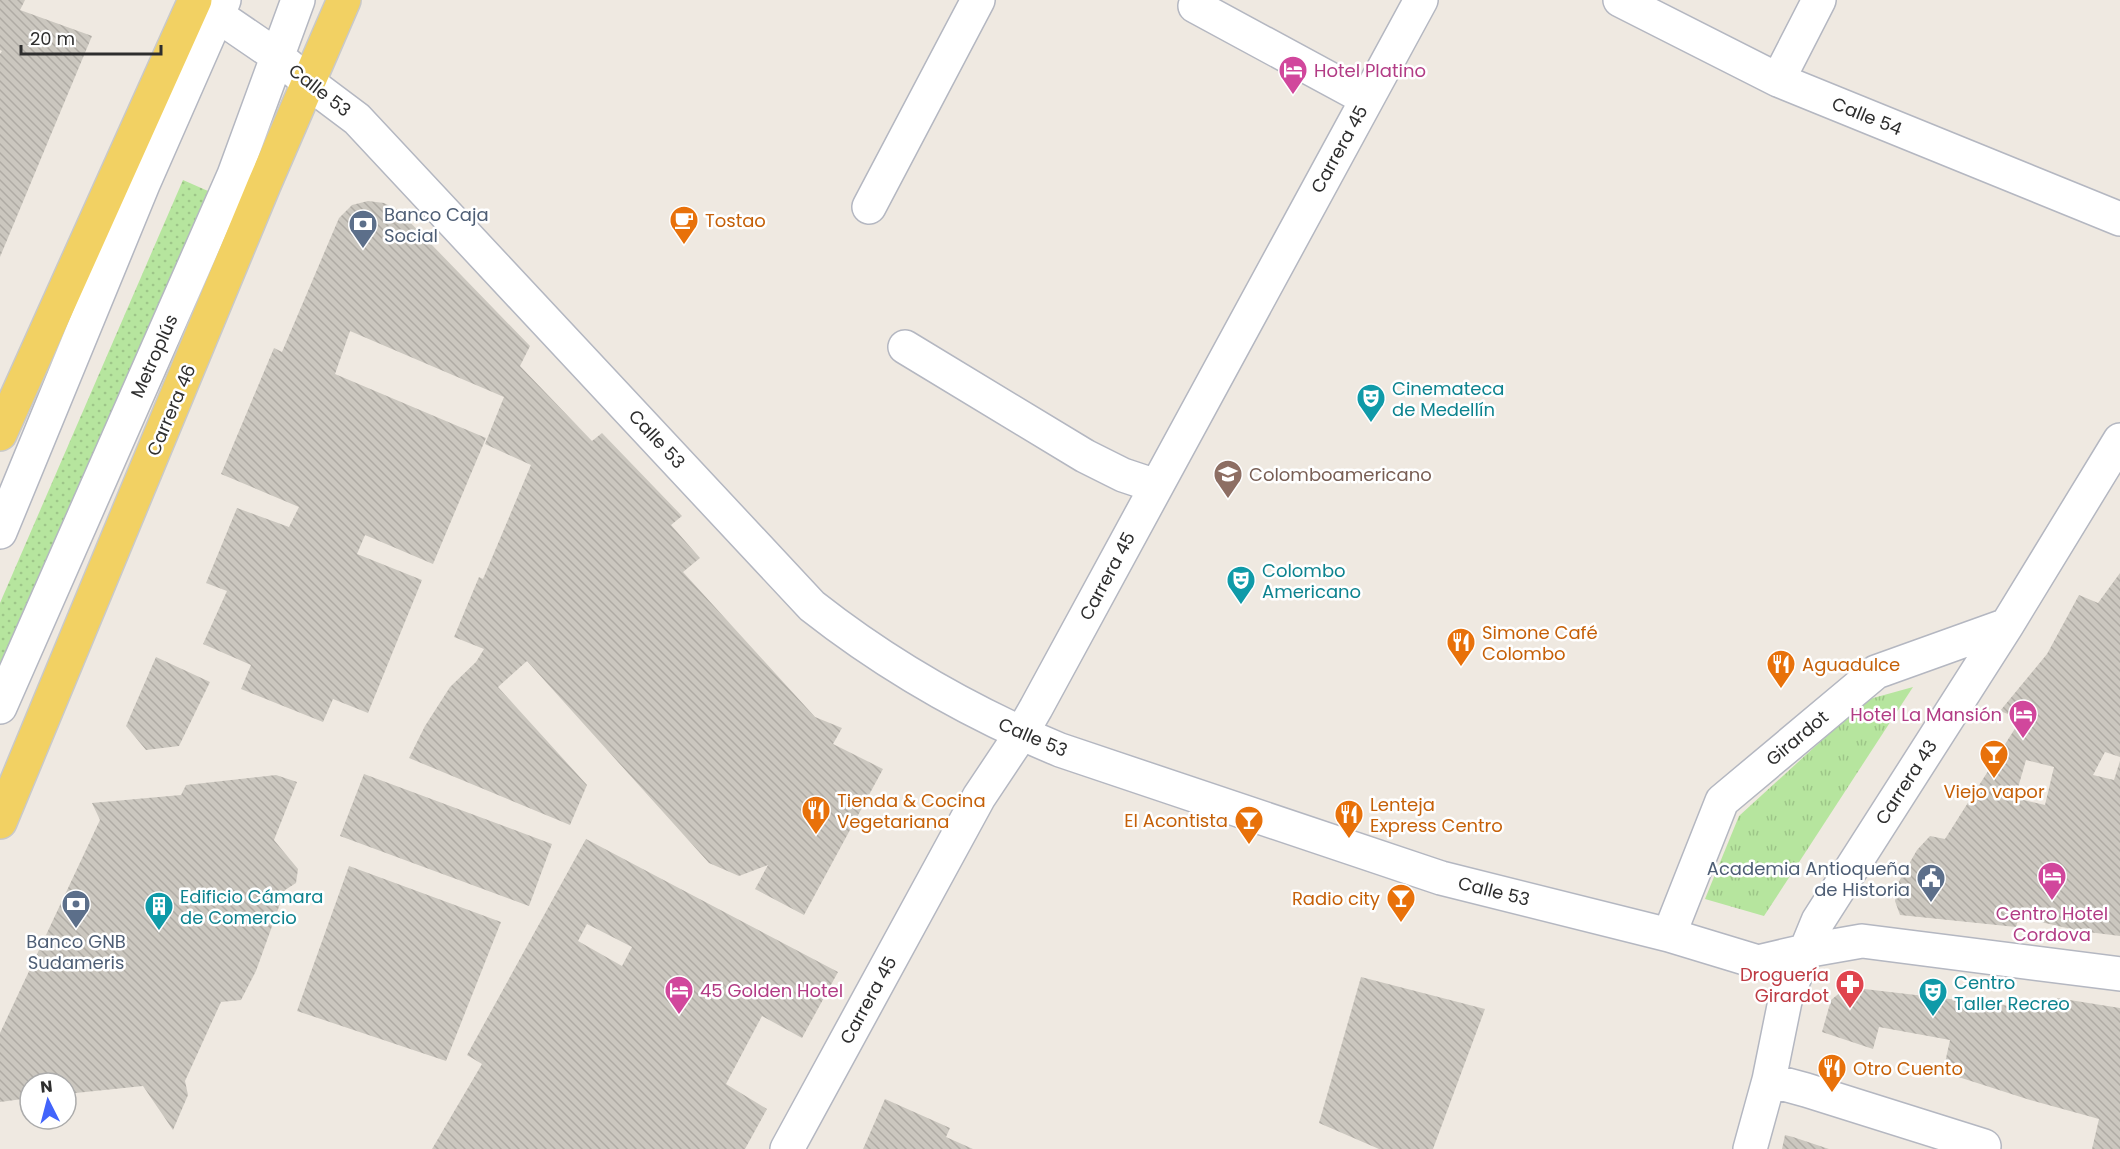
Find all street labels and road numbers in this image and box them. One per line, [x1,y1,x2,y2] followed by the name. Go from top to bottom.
[284,58,356,122] street label: Calle 53
[1828,91,1906,141] street label: Calle 54
[1305,101,1373,197] street label: Carrera 45
[124,310,184,402] street label: Metroplús
[141,360,201,460] street label: Carrera 46
[623,404,691,474] street label: Calle 53
[1073,527,1141,625] street label: Carrera 45
[1761,705,1833,771] street label: Girardot
[995,711,1071,763] street label: Calle 53
[1869,735,1943,829] street label: Carrera 43
[1456,870,1532,912] street label: Calle 53
[834,952,902,1048] street label: Carrera 45

